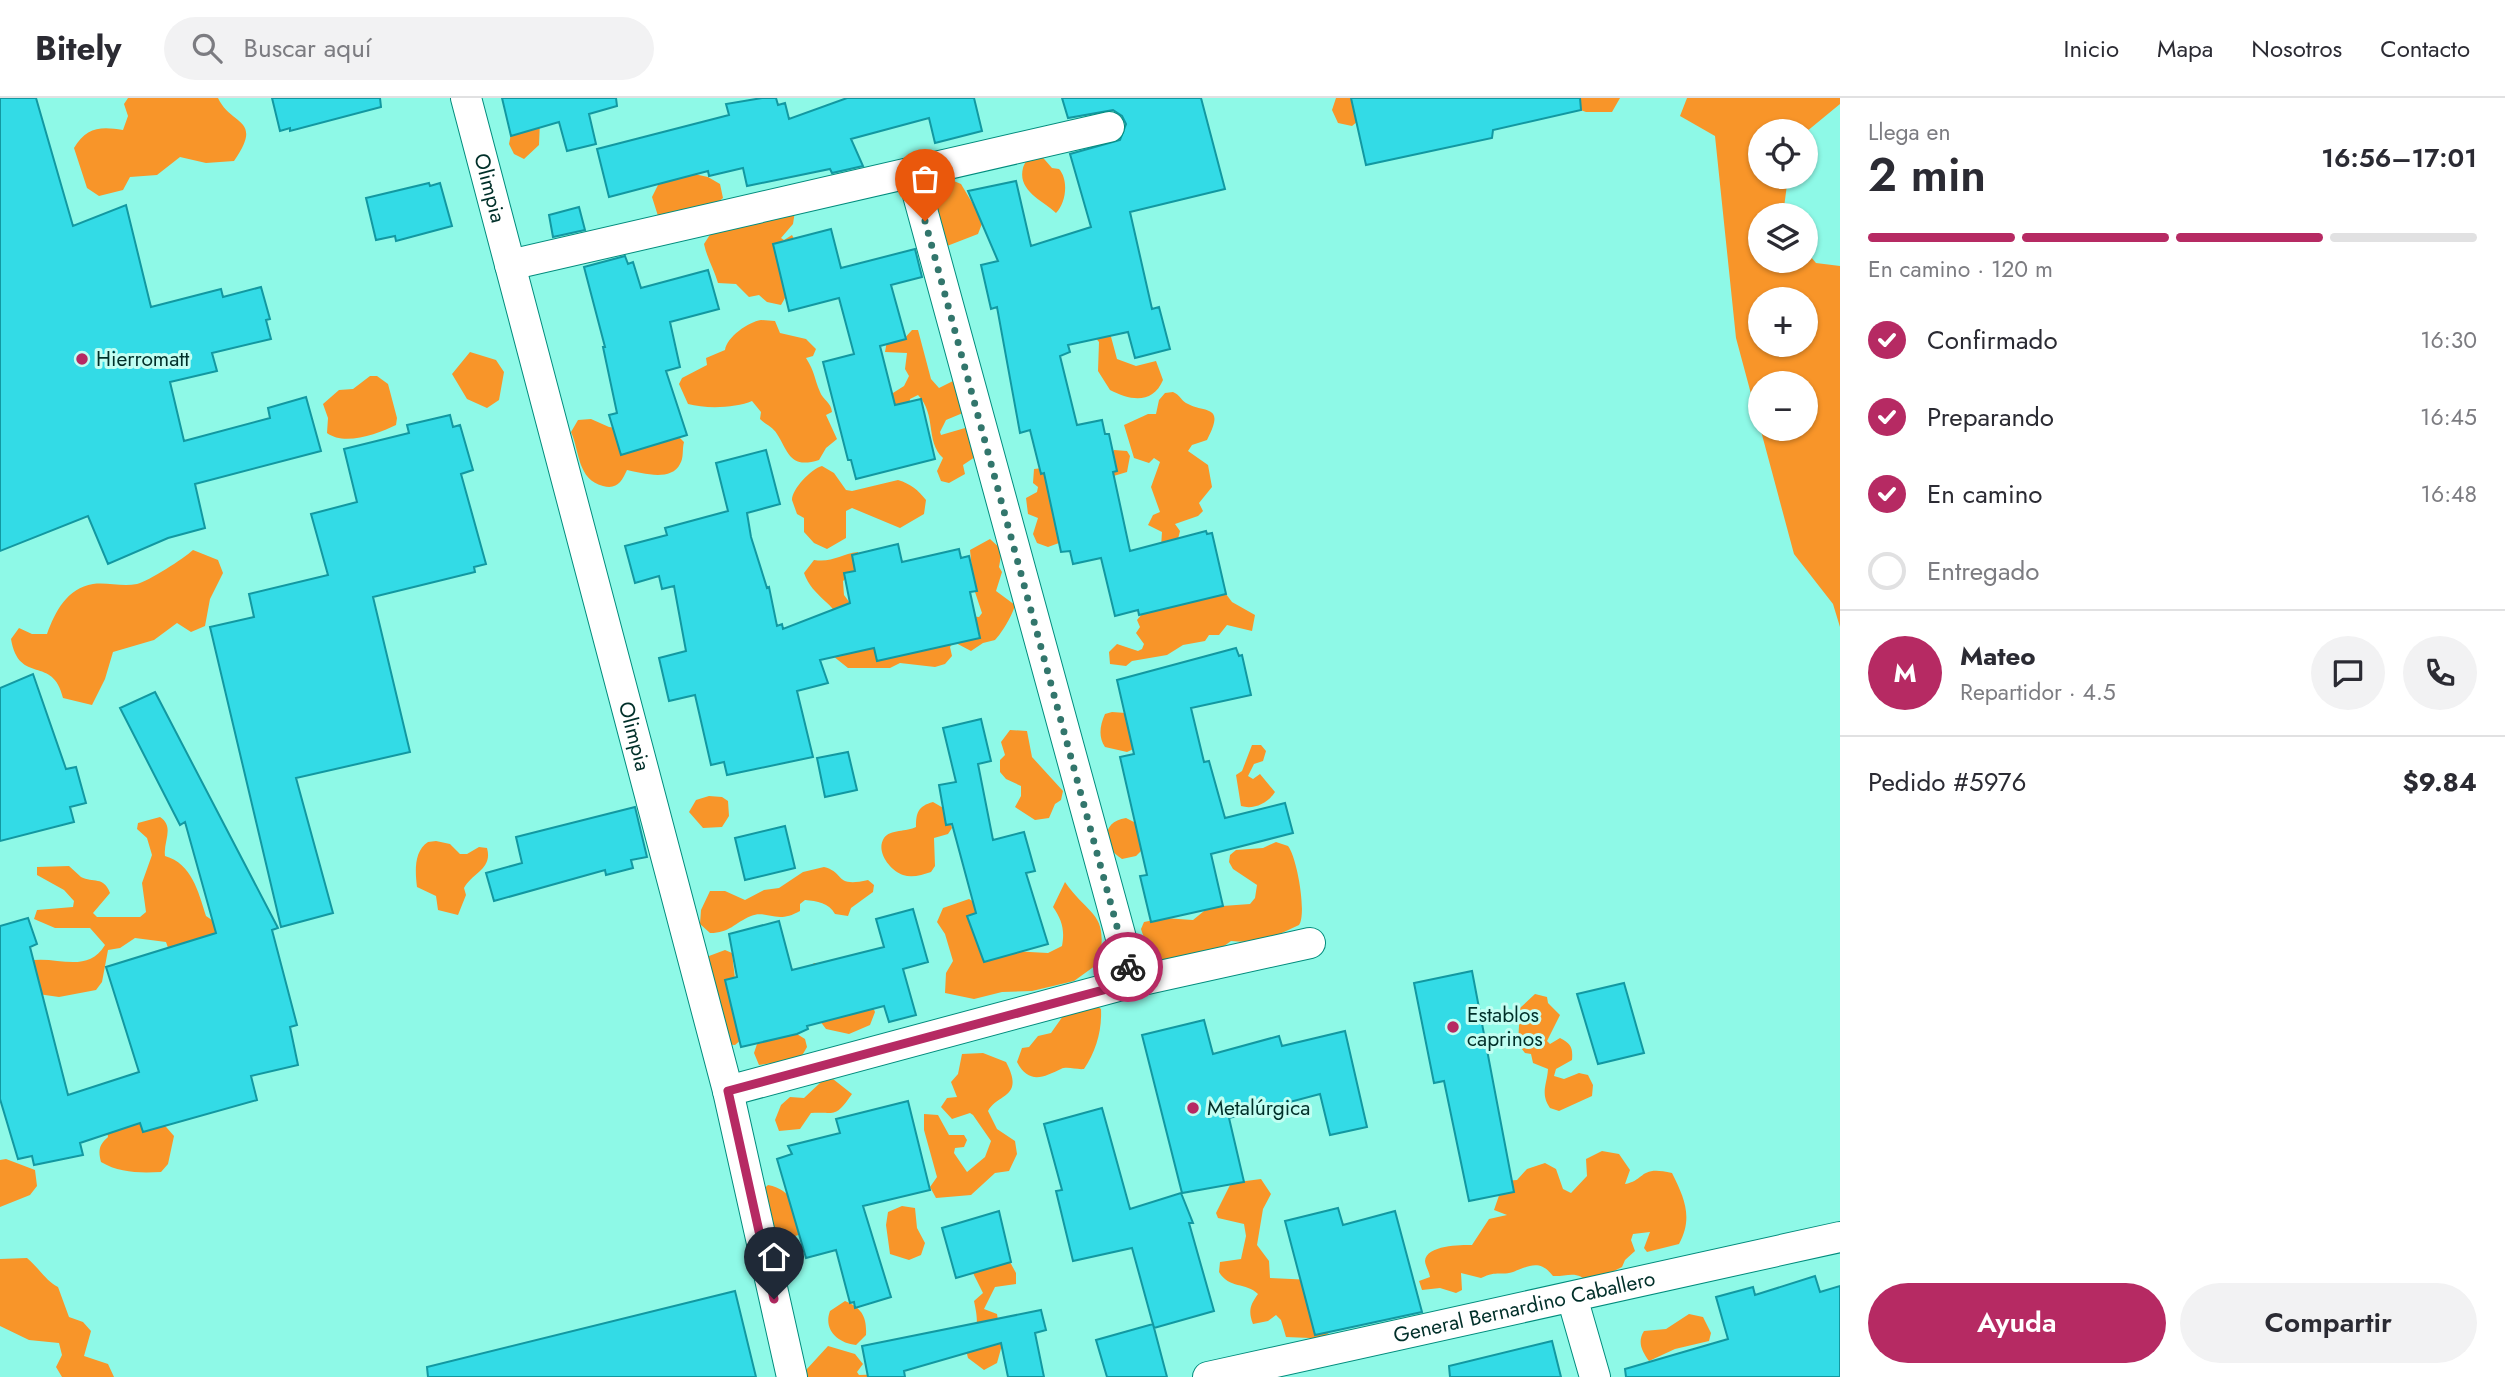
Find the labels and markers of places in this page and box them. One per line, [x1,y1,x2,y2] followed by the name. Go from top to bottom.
[895,149,955,221] pin
[96,344,189,374] place label: Hierromatt
[74,351,90,367] marker: Hierromatt
[1467,1000,1543,1054] place label: Establos caprinos
[1445,1019,1461,1035] marker: Establos caprinos
[1207,1093,1310,1123] place label: Metalúrgica
[1185,1100,1201,1116] marker: Metalúrgica
[744,1227,804,1299] pin

